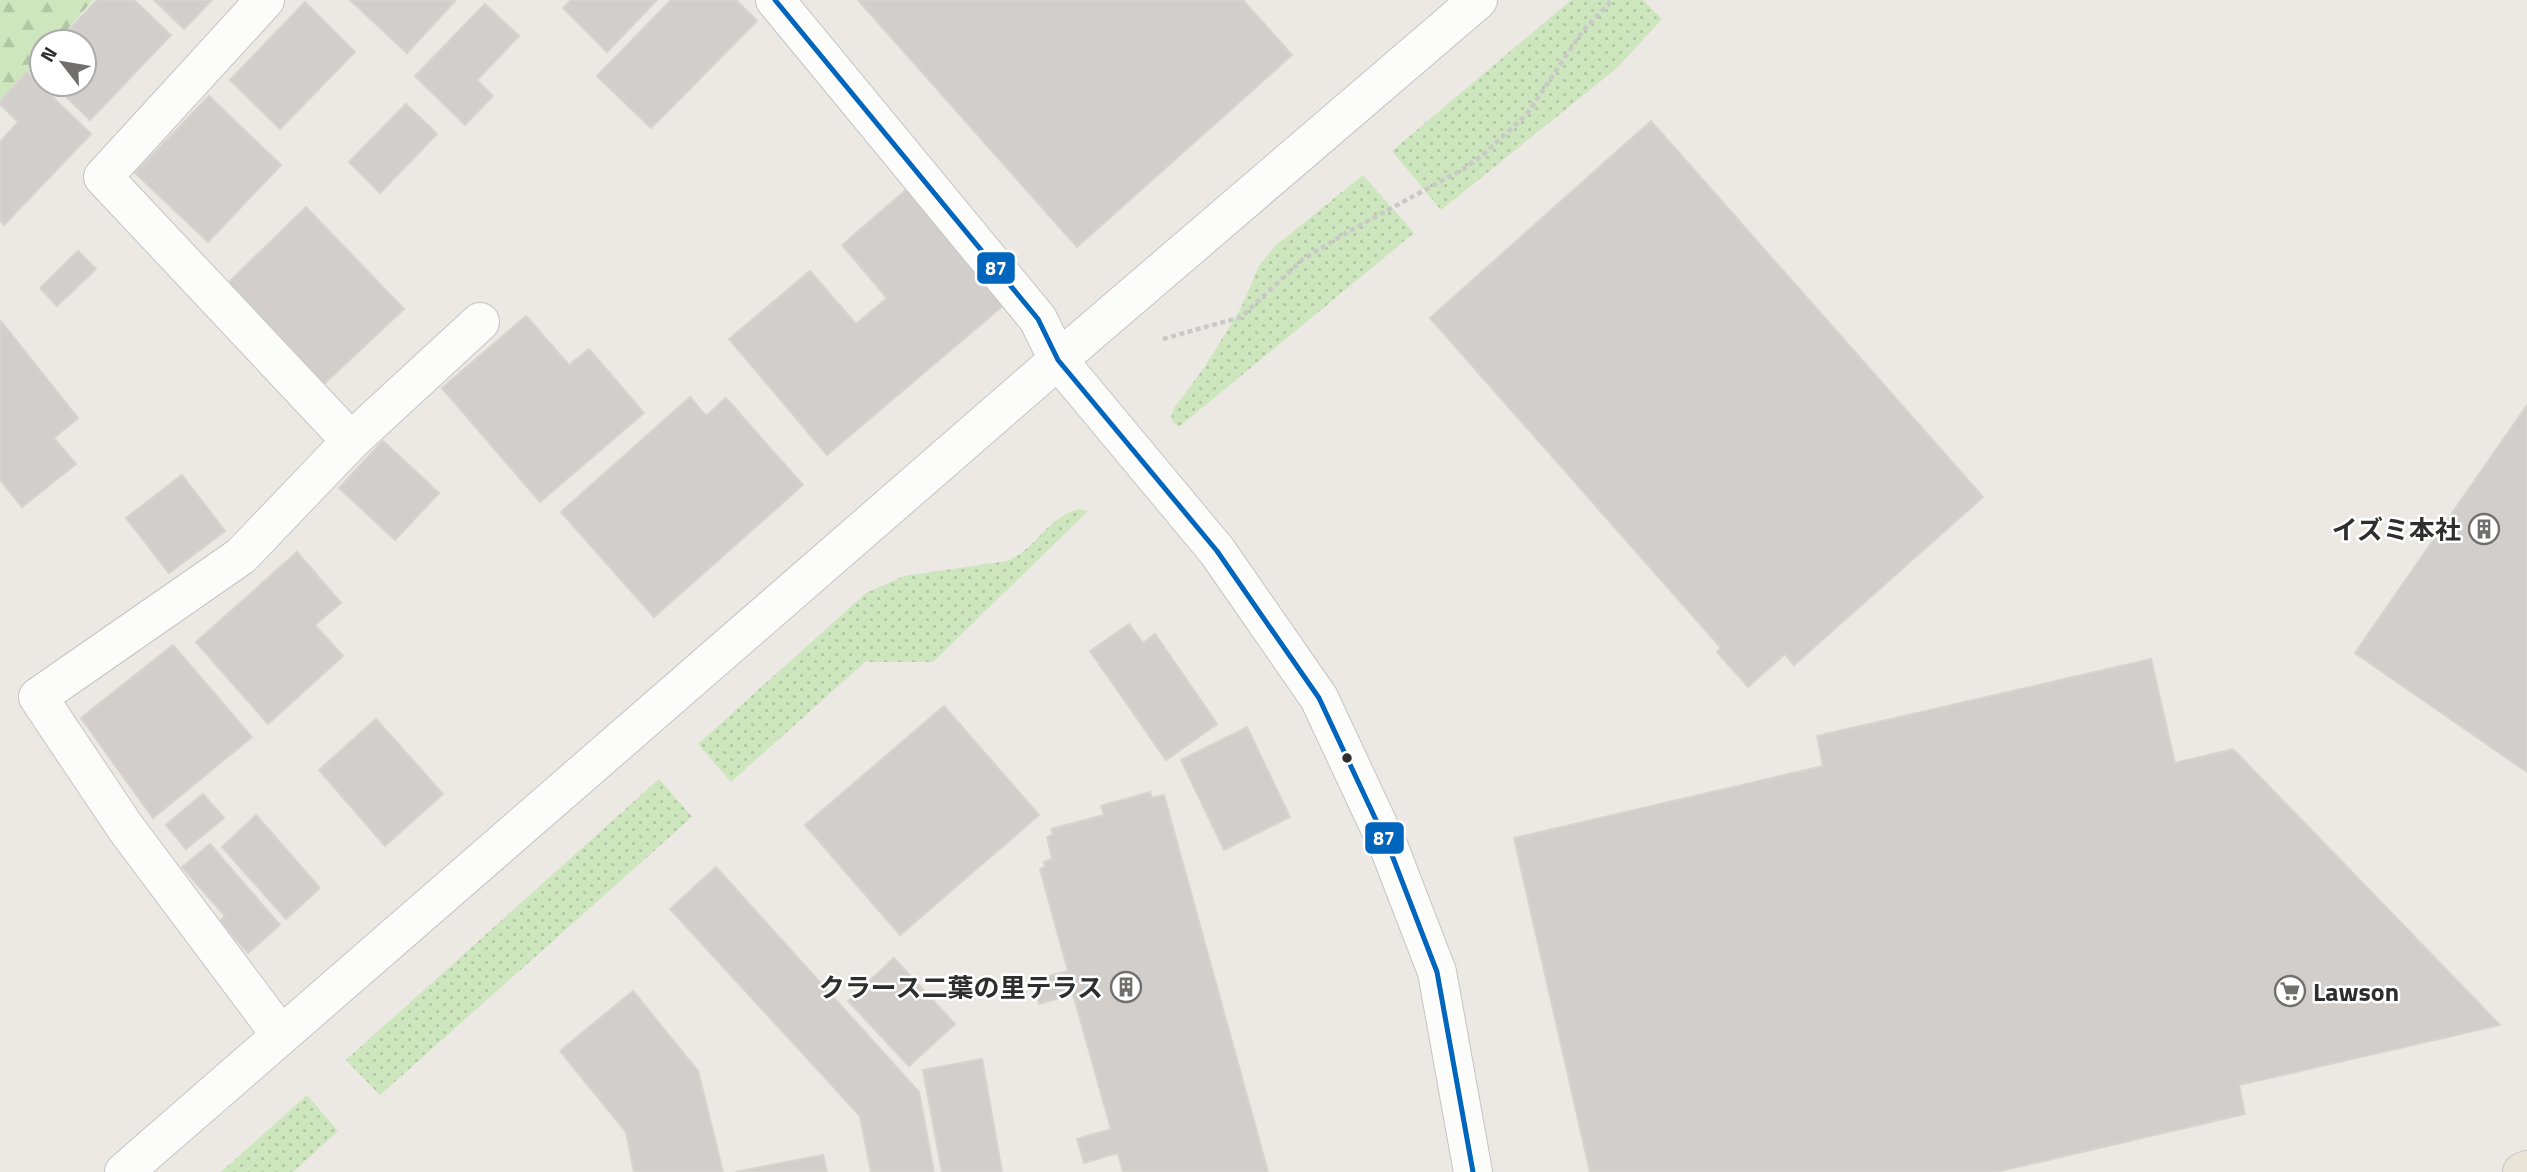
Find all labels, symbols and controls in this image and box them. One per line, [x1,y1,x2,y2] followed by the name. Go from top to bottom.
[28,28,98,98] north arrow
[32,41,64,67] text: N
[976,251,1016,285] line badge: 87
[985,253,1007,282] text: 87
[2332,510,2461,549] place label: イズミ本社
[2467,512,2501,546] building icon: イズミ本社
[1340,751,1354,765] unlabelled marker
[1364,821,1405,855] line badge: 87
[1373,823,1395,852] text: 87
[819,968,1103,1007] place label: クラース二葉の里テラス
[1109,970,1143,1004] building icon: クラース二葉の里テラス
[2313,972,2399,1011] place label: Lawson
[2273,974,2307,1008] supermarket icon: Lawson

